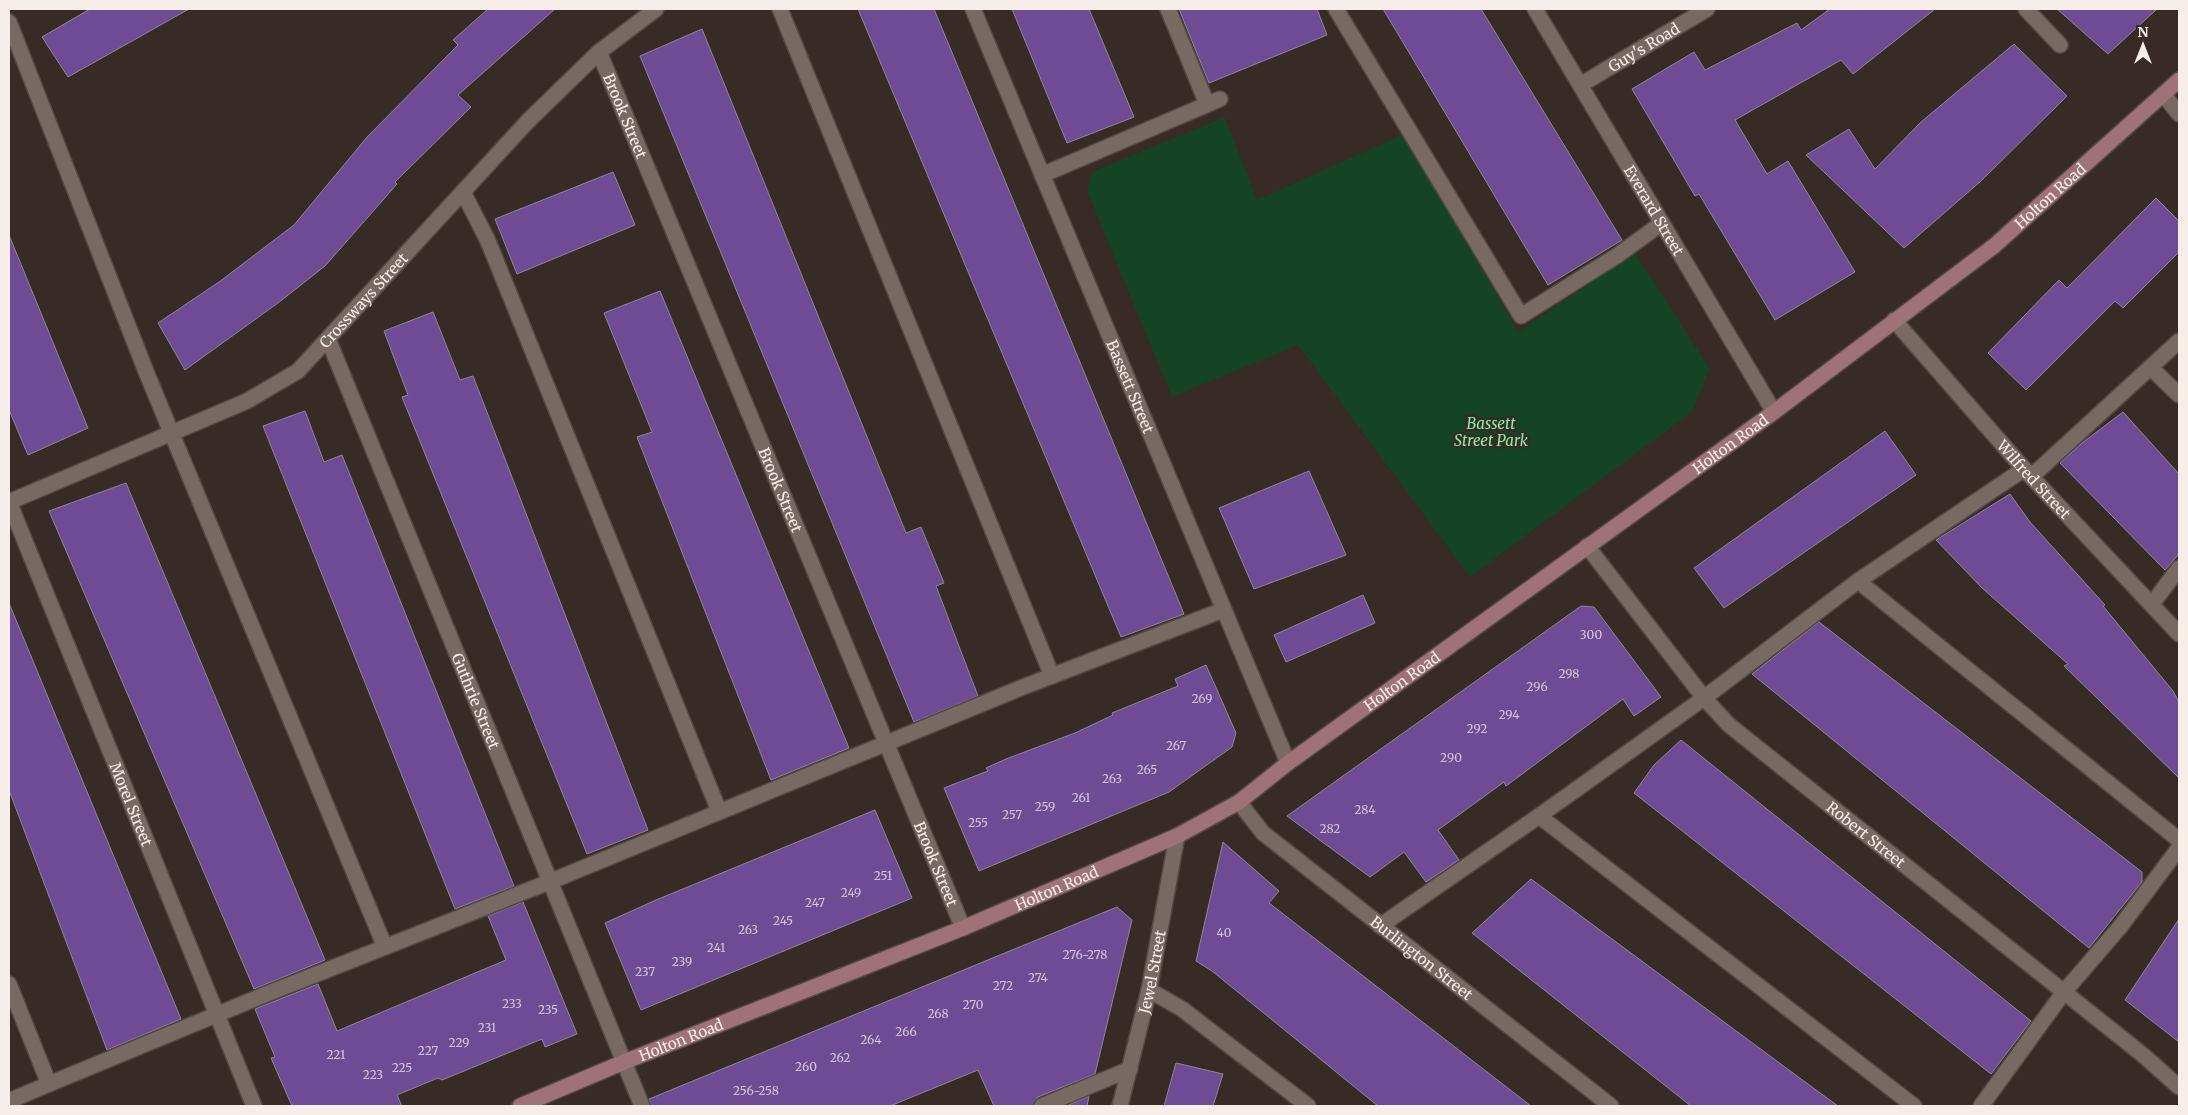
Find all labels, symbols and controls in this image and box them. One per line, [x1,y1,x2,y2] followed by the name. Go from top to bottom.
[1605,18,1683,76] street label: Guy's Road
[2118,20,2168,70] north arrow
[2137,23,2149,41] text: N
[599,70,652,161] street label: Brook Street
[2010,159,2089,233] street label: Holton Road
[1620,162,1689,259] street label: Everard Street
[315,249,412,352] street label: Crossways Street
[1103,337,1159,436] street label: Bassett Street
[1688,410,1772,478] street label: Holton Road
[1454,414,1529,450] park label: Bassett Street Park
[1993,435,2075,523] street label: Wilfred Street
[755,444,807,535] street label: Brook Street
[1580,627,1602,642] house number: 300
[1360,647,1443,715] street label: Holton Road
[448,650,504,752] street label: Guthrie Street
[1558,666,1580,681] house number: 298
[1526,679,1548,694] house number: 296
[1191,691,1213,706] house number: 269
[1498,707,1520,722] house number: 294
[1467,721,1487,736] house number: 292
[1166,738,1186,753] house number: 267
[1440,750,1462,765] house number: 290
[106,759,157,849] street label: Morel Street
[1137,762,1157,777] house number: 265
[1102,771,1122,786] house number: 263
[1072,790,1091,805] house number: 261
[1823,797,1910,872] street label: Robert Street
[1035,799,1055,814] house number: 259
[1354,802,1376,817] house number: 284
[1002,807,1022,822] house number: 257
[968,815,988,830] house number: 255
[910,818,962,909] street label: Brook Street
[1319,821,1341,836] house number: 282
[1012,862,1101,914] street label: Holton Road
[874,868,893,883] house number: 251
[841,885,861,900] house number: 249
[805,895,825,910] house number: 247
[1367,911,1477,1004] street label: Burlington Street
[773,913,793,928] house number: 245
[738,922,758,937] house number: 263
[1217,925,1232,940] house number: 40
[1134,928,1169,1017] street label: Jewel Street
[707,940,726,955] house number: 241
[1063,947,1108,962] house number: 276-278
[672,954,692,969] house number: 239
[635,964,655,979] house number: 237
[1028,970,1049,985] house number: 274
[993,978,1013,993] house number: 272
[502,996,522,1011] house number: 233
[963,997,984,1012] house number: 270
[538,1002,558,1017] house number: 235
[927,1006,949,1021] house number: 268
[636,1014,726,1065] street label: Holton Road
[478,1020,497,1035] house number: 231
[895,1024,917,1039] house number: 266
[860,1032,882,1047] house number: 264
[448,1035,470,1050] house number: 229
[418,1043,438,1058] house number: 227
[326,1047,346,1062] house number: 221
[830,1050,850,1065] house number: 262
[795,1059,817,1074] house number: 260
[392,1060,412,1075] house number: 225
[363,1067,383,1082] house number: 223
[733,1083,779,1098] house number: 256-258

